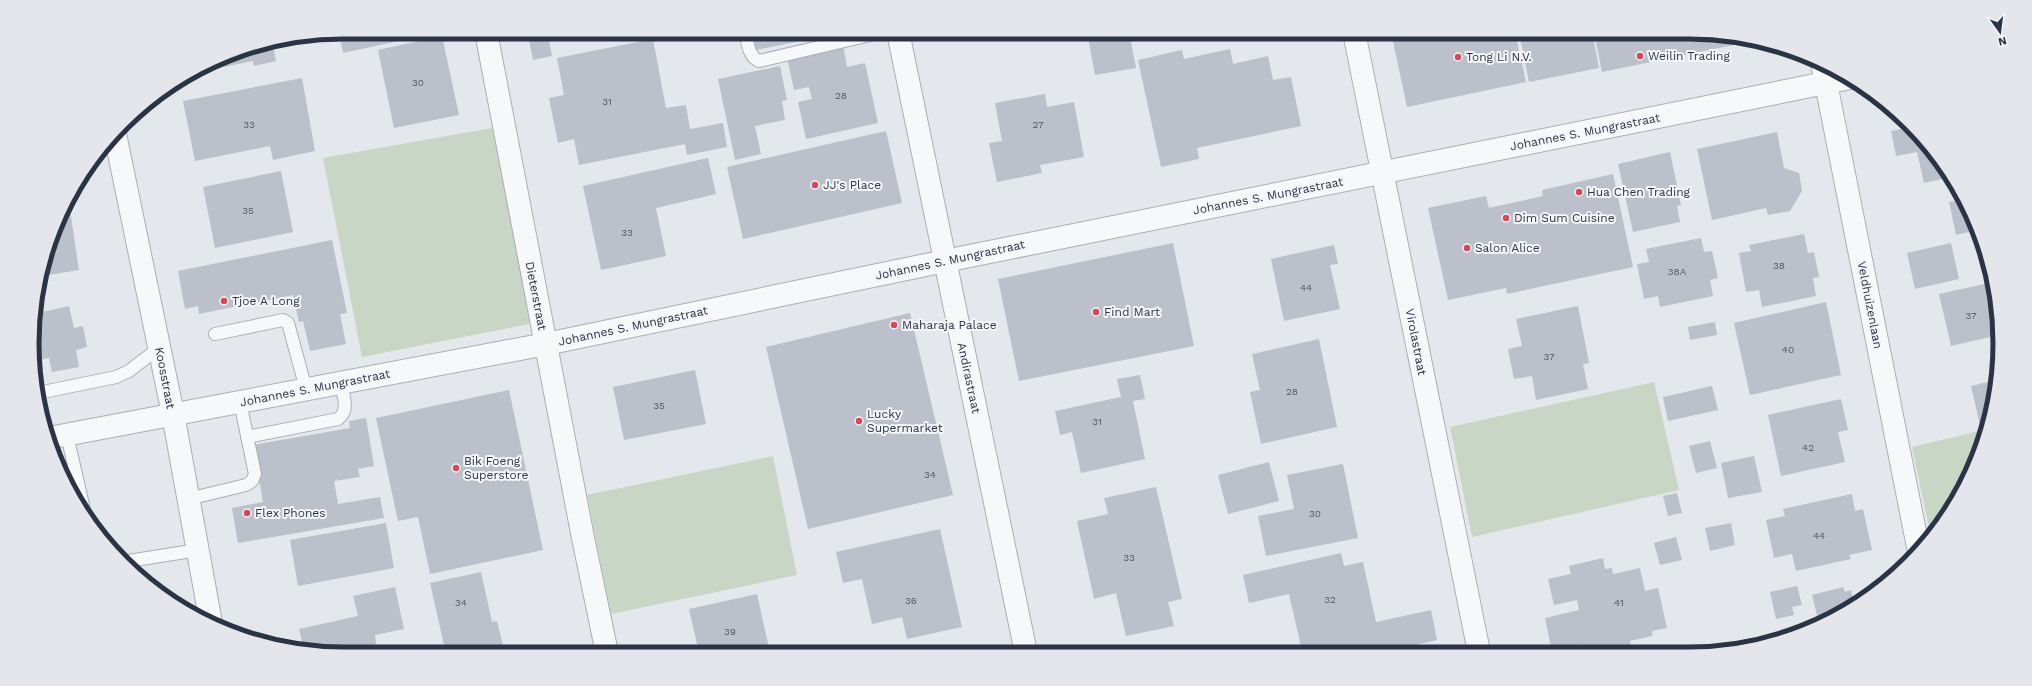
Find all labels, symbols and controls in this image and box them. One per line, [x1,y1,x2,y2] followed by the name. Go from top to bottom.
[1980,12,2020,52] north arrow
[1997,34,2008,49] text: N
[1648,49,1730,63] place label: Weilin Trading
[1466,50,1532,64] place label: Tong Li N.V.
[1635,51,1645,61] marker: Weilin Trading
[1453,52,1463,62] marker: Tong Li N.V.
[412,77,424,88] house number: 30
[835,90,847,101] house number: 28
[602,96,612,107] house number: 31
[1509,111,1661,153] street label: Johannes S. Mungrastraat
[243,119,255,130] house number: 33
[1032,119,1044,130] house number: 27
[1192,175,1344,217] street label: Johannes S. Mungrastraat
[823,178,881,192] place label: JJ's Place
[810,180,820,190] marker: JJ's Place
[1587,185,1691,199] place label: Hua Chen Trading
[1574,187,1584,197] marker: Hua Chen Trading
[242,205,254,216] house number: 35
[1514,211,1615,225] place label: Dim Sum Cuisine
[1501,213,1511,223] marker: Dim Sum Cuisine
[621,227,633,238] house number: 33
[874,237,1026,283] street label: Johannes S. Mungrastraat
[1475,241,1540,255] place label: Salon Alice
[1462,243,1472,253] marker: Salon Alice
[1773,260,1785,271] house number: 38
[1855,260,1885,350] street label: Veldhuizenlaan
[522,261,550,331] street label: Dieterstraat
[1668,266,1687,277] house number: 38A
[1300,282,1312,293] house number: 44
[232,294,300,308] place label: Tjoe A Long
[219,296,229,306] marker: Tjoe A Long
[557,303,709,349] street label: Johannes S. Mungrastraat
[1104,305,1160,319] place label: Find Mart
[1091,307,1101,317] marker: Find Mart
[1403,307,1429,377] street label: Virolastraat
[1965,310,1977,321] house number: 37
[902,318,997,332] place label: Maharaja Palace
[889,320,899,330] marker: Maharaja Palace
[955,341,983,415] street label: Andirastraat
[1782,344,1794,355] house number: 40
[152,346,178,410] street label: Koosstraat
[1543,351,1555,362] house number: 37
[239,367,391,409] street label: Johannes S. Mungrastraat
[1286,386,1298,397] house number: 28
[653,400,665,411] house number: 35
[867,407,943,435] place label: Lucky Supermarket
[854,416,864,426] marker: Lucky Supermarket
[1092,416,1102,427] house number: 31
[1802,442,1814,453] house number: 42
[464,454,528,482] place label: Bik Foeng Superstore
[451,463,461,473] marker: Bik Foeng Superstore
[924,469,936,480] house number: 34
[255,506,326,520] place label: Flex Phones
[242,508,252,518] marker: Flex Phones
[1309,508,1321,519] house number: 30
[1813,530,1825,541] house number: 44
[1123,552,1135,563] house number: 33
[1324,594,1336,605] house number: 32
[905,595,917,606] house number: 36
[455,597,467,608] house number: 34
[1614,597,1624,608] house number: 41
[724,626,736,637] house number: 39

